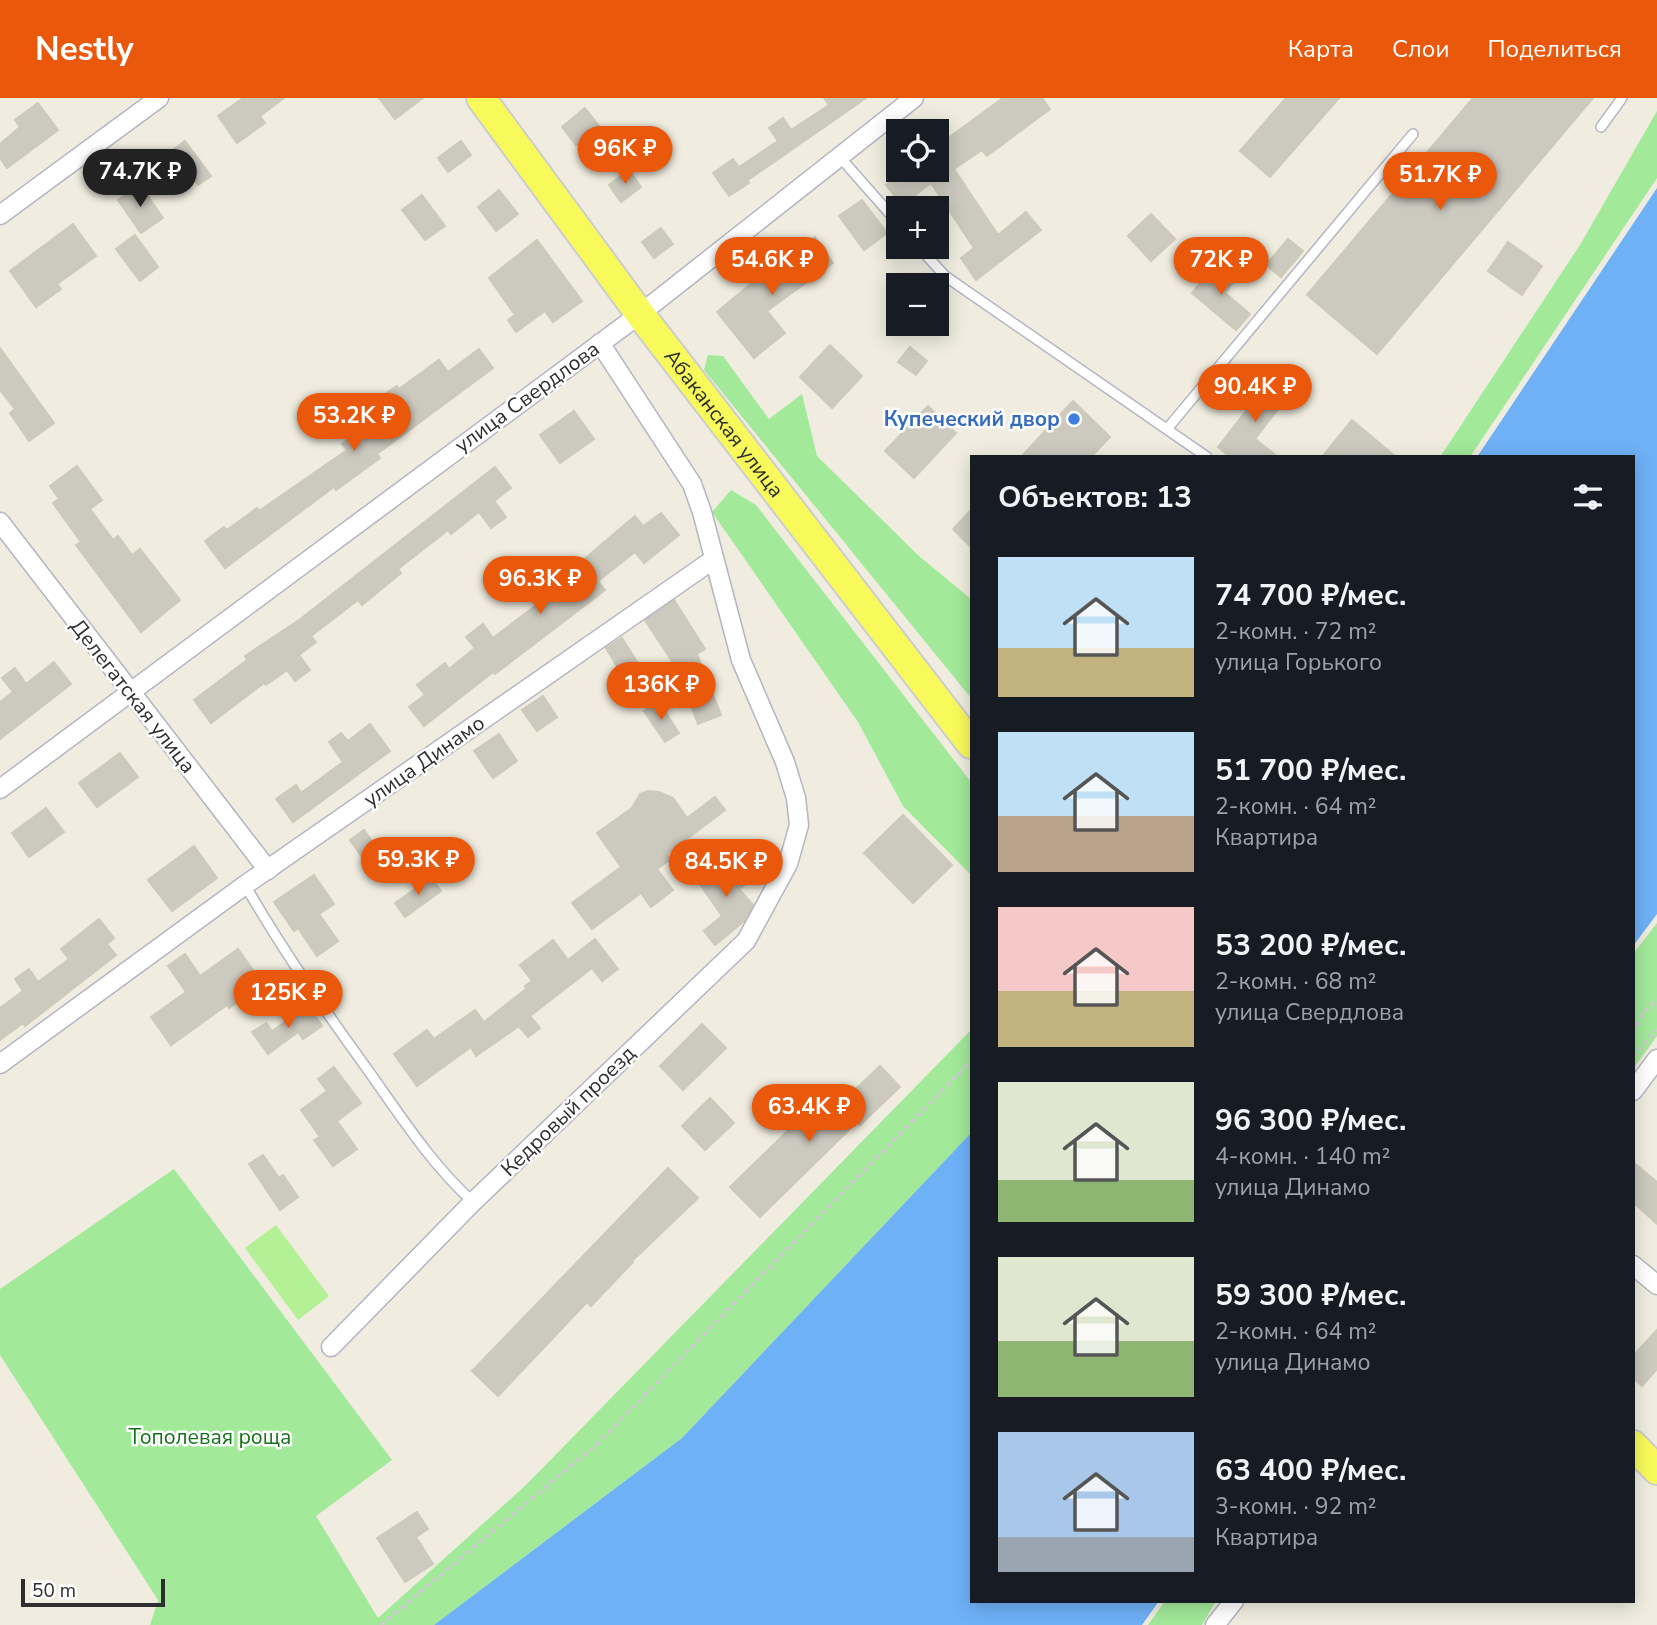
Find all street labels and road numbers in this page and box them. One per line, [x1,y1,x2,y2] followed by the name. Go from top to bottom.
[449,335,605,459] street label: улица Свердлова
[658,343,790,503] street label: Абаканская улица
[64,613,202,779] street label: Делегатская улица
[358,709,490,813] street label: улица Динамо
[495,1039,641,1183] street label: Кедровый проезд

